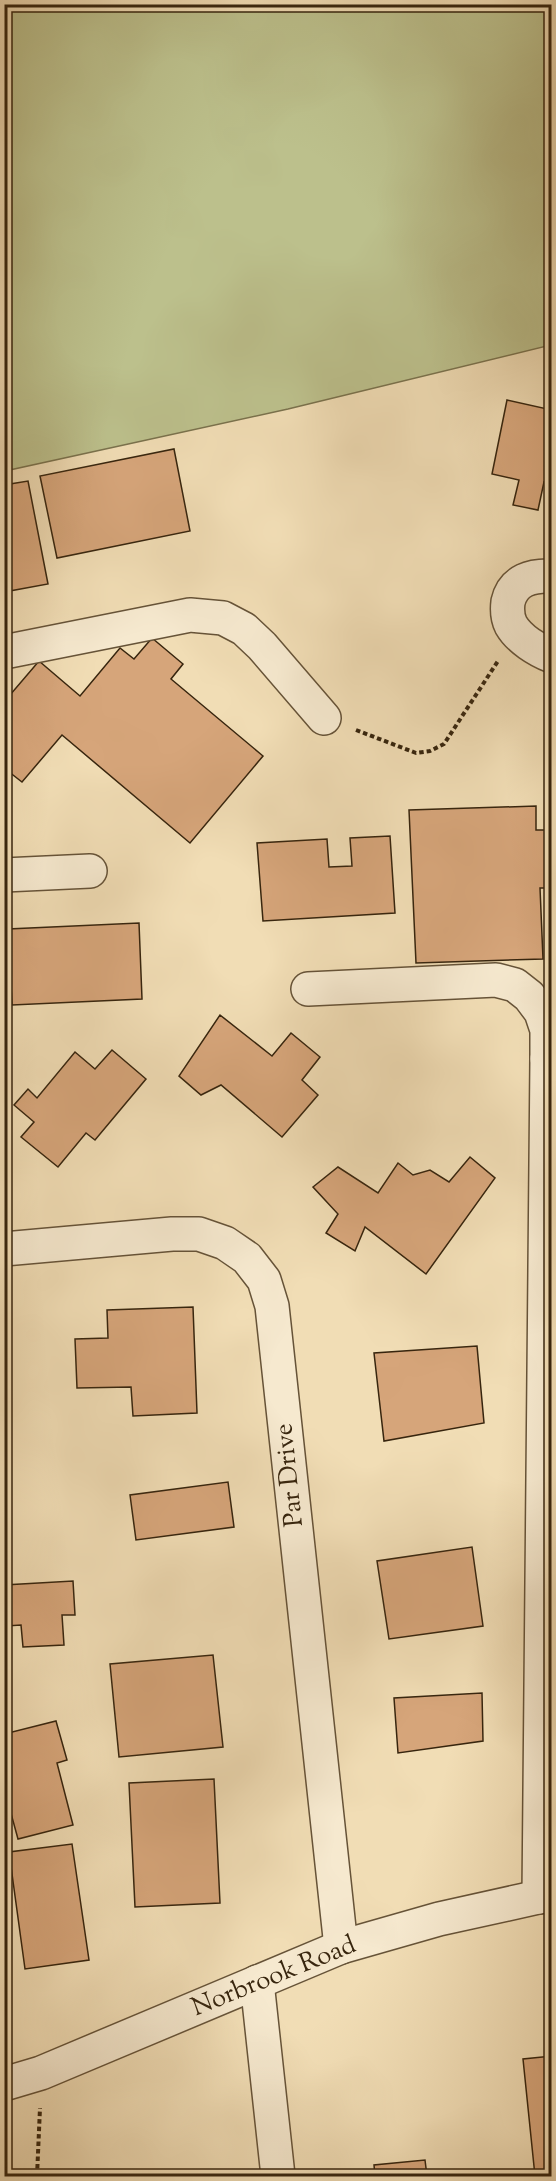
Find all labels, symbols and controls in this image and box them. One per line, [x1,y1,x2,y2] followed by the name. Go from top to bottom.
[266,1421,314,1529] street label: Par Drive
[186,1927,362,2027] street label: Norbrook Road

